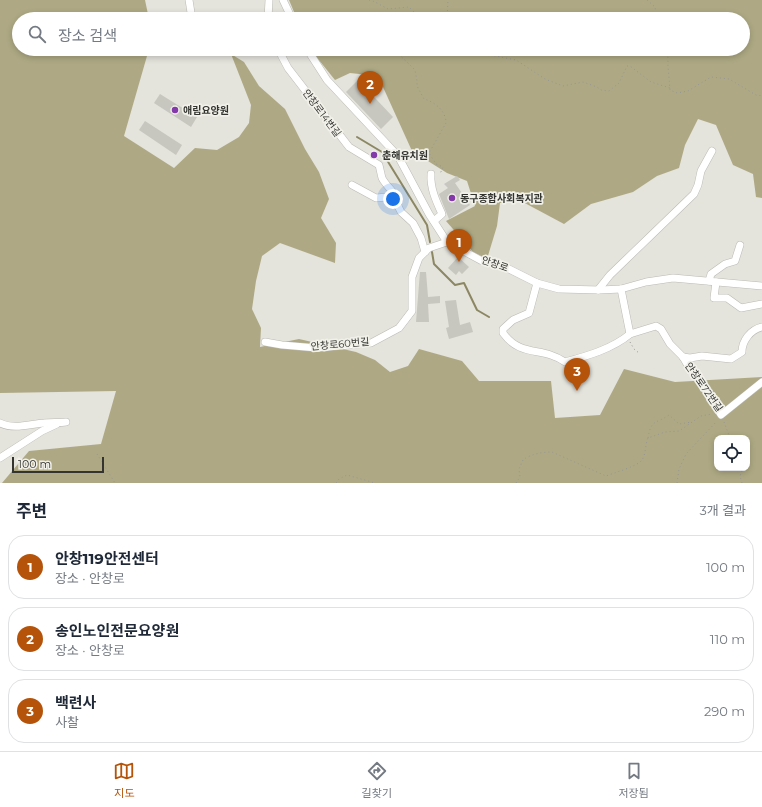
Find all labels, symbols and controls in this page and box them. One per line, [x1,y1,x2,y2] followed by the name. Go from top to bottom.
[12,12,750,56] search box
[26,23,48,45] icon: search
[58,26,117,45] text: 장소 검색
[357,71,383,104] pin: 2
[300,87,344,139] street label: 안창로14번길
[183,104,229,117] place label: 애림요양원
[170,105,180,115] marker: 애림요양원
[382,149,428,162] place label: 춘해유치원
[369,150,379,160] marker: 춘해유치원
[383,189,403,209] your location
[460,192,543,205] place label: 동구종합사회복지관
[447,193,457,203] marker: 동구종합사회복지관
[446,229,472,262] pin: 1
[480,253,510,275] street label: 안창로
[310,335,370,353] street label: 안창로60번길
[564,358,590,391] pin: 3
[682,360,726,414] street label: 안창로72번길
[714,435,750,471] map controls
[714,435,750,471] button: locate
[12,455,104,474] scale bar
[18,457,51,471] text: 100 m
[16,501,47,521] text: 주변
[699,502,746,518] text: 3개 결과
[55,549,159,568] text: 안창119안전센터
[27,559,33,575] text: 1
[706,559,745,575] text: 100 m
[55,570,125,586] text: 장소 · 안창로
[55,621,179,640] text: 송인노인전문요양원
[26,631,34,647] text: 2
[710,631,745,647] text: 110 m
[55,642,125,658] text: 장소 · 안창로
[55,693,96,712] text: 백련사
[26,703,34,719] text: 3
[704,703,745,719] text: 290 m
[55,714,79,730] text: 사찰
[113,760,135,800] tab: 지도
[362,760,392,800] tab: 길찾기
[618,760,649,800] tab: 저장됨

